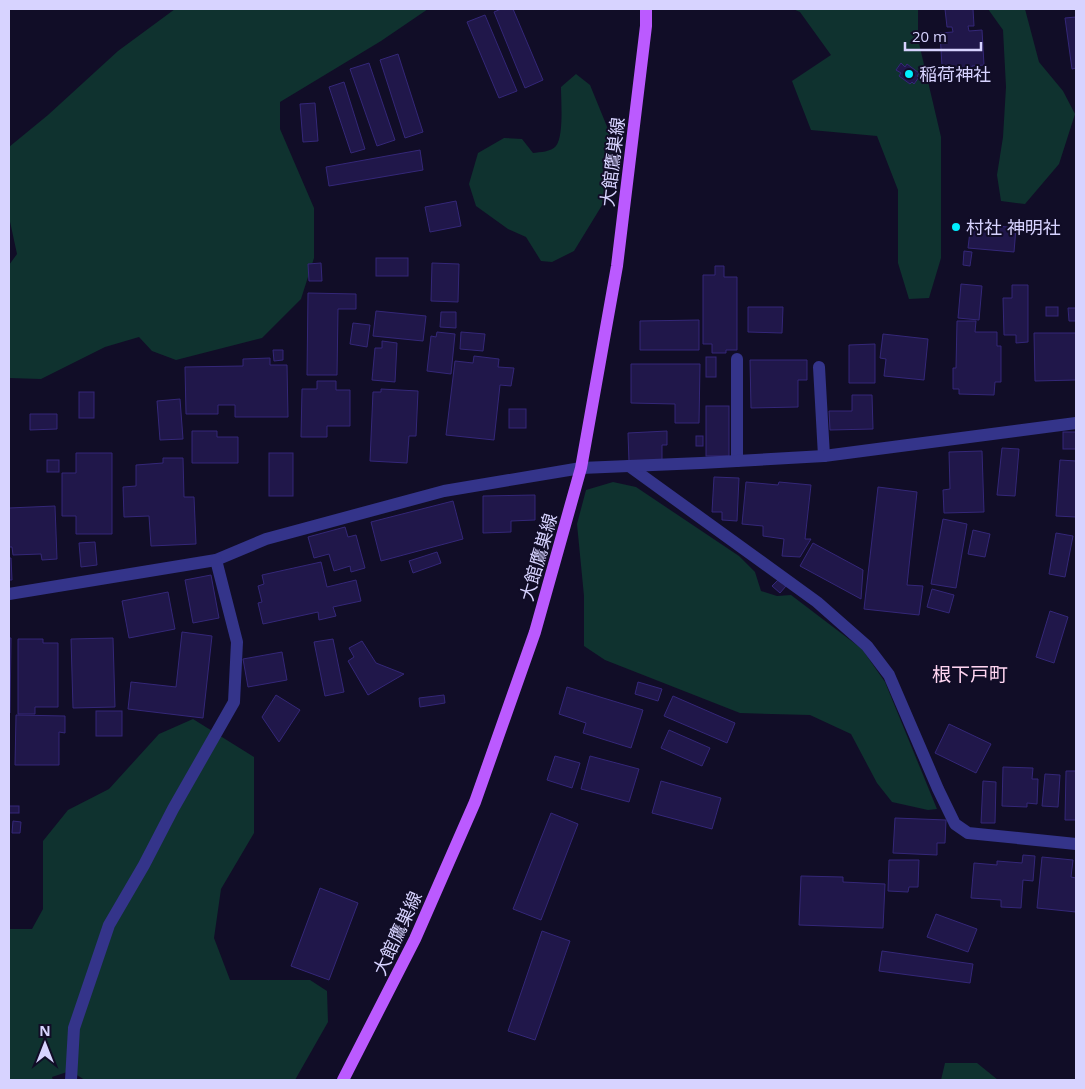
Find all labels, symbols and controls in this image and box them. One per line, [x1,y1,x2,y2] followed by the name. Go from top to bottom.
[905,20,981,52] scale bar
[912,26,947,46] text: 20 m
[919,62,991,86] place label: 稲荷神社
[903,68,915,80] marker: 稲荷神社
[595,116,629,208] street label: 大館鷹巣線
[966,215,1061,239] place label: 村社 神明社
[950,221,962,233] marker: 村社 神明社
[514,510,562,604] street label: 大館鷹巣線
[932,661,1008,687] district label: 根下戸町
[367,887,427,979] street label: 大館鷹巣線
[20,1019,70,1069] north arrow
[39,1021,51,1040] text: N

